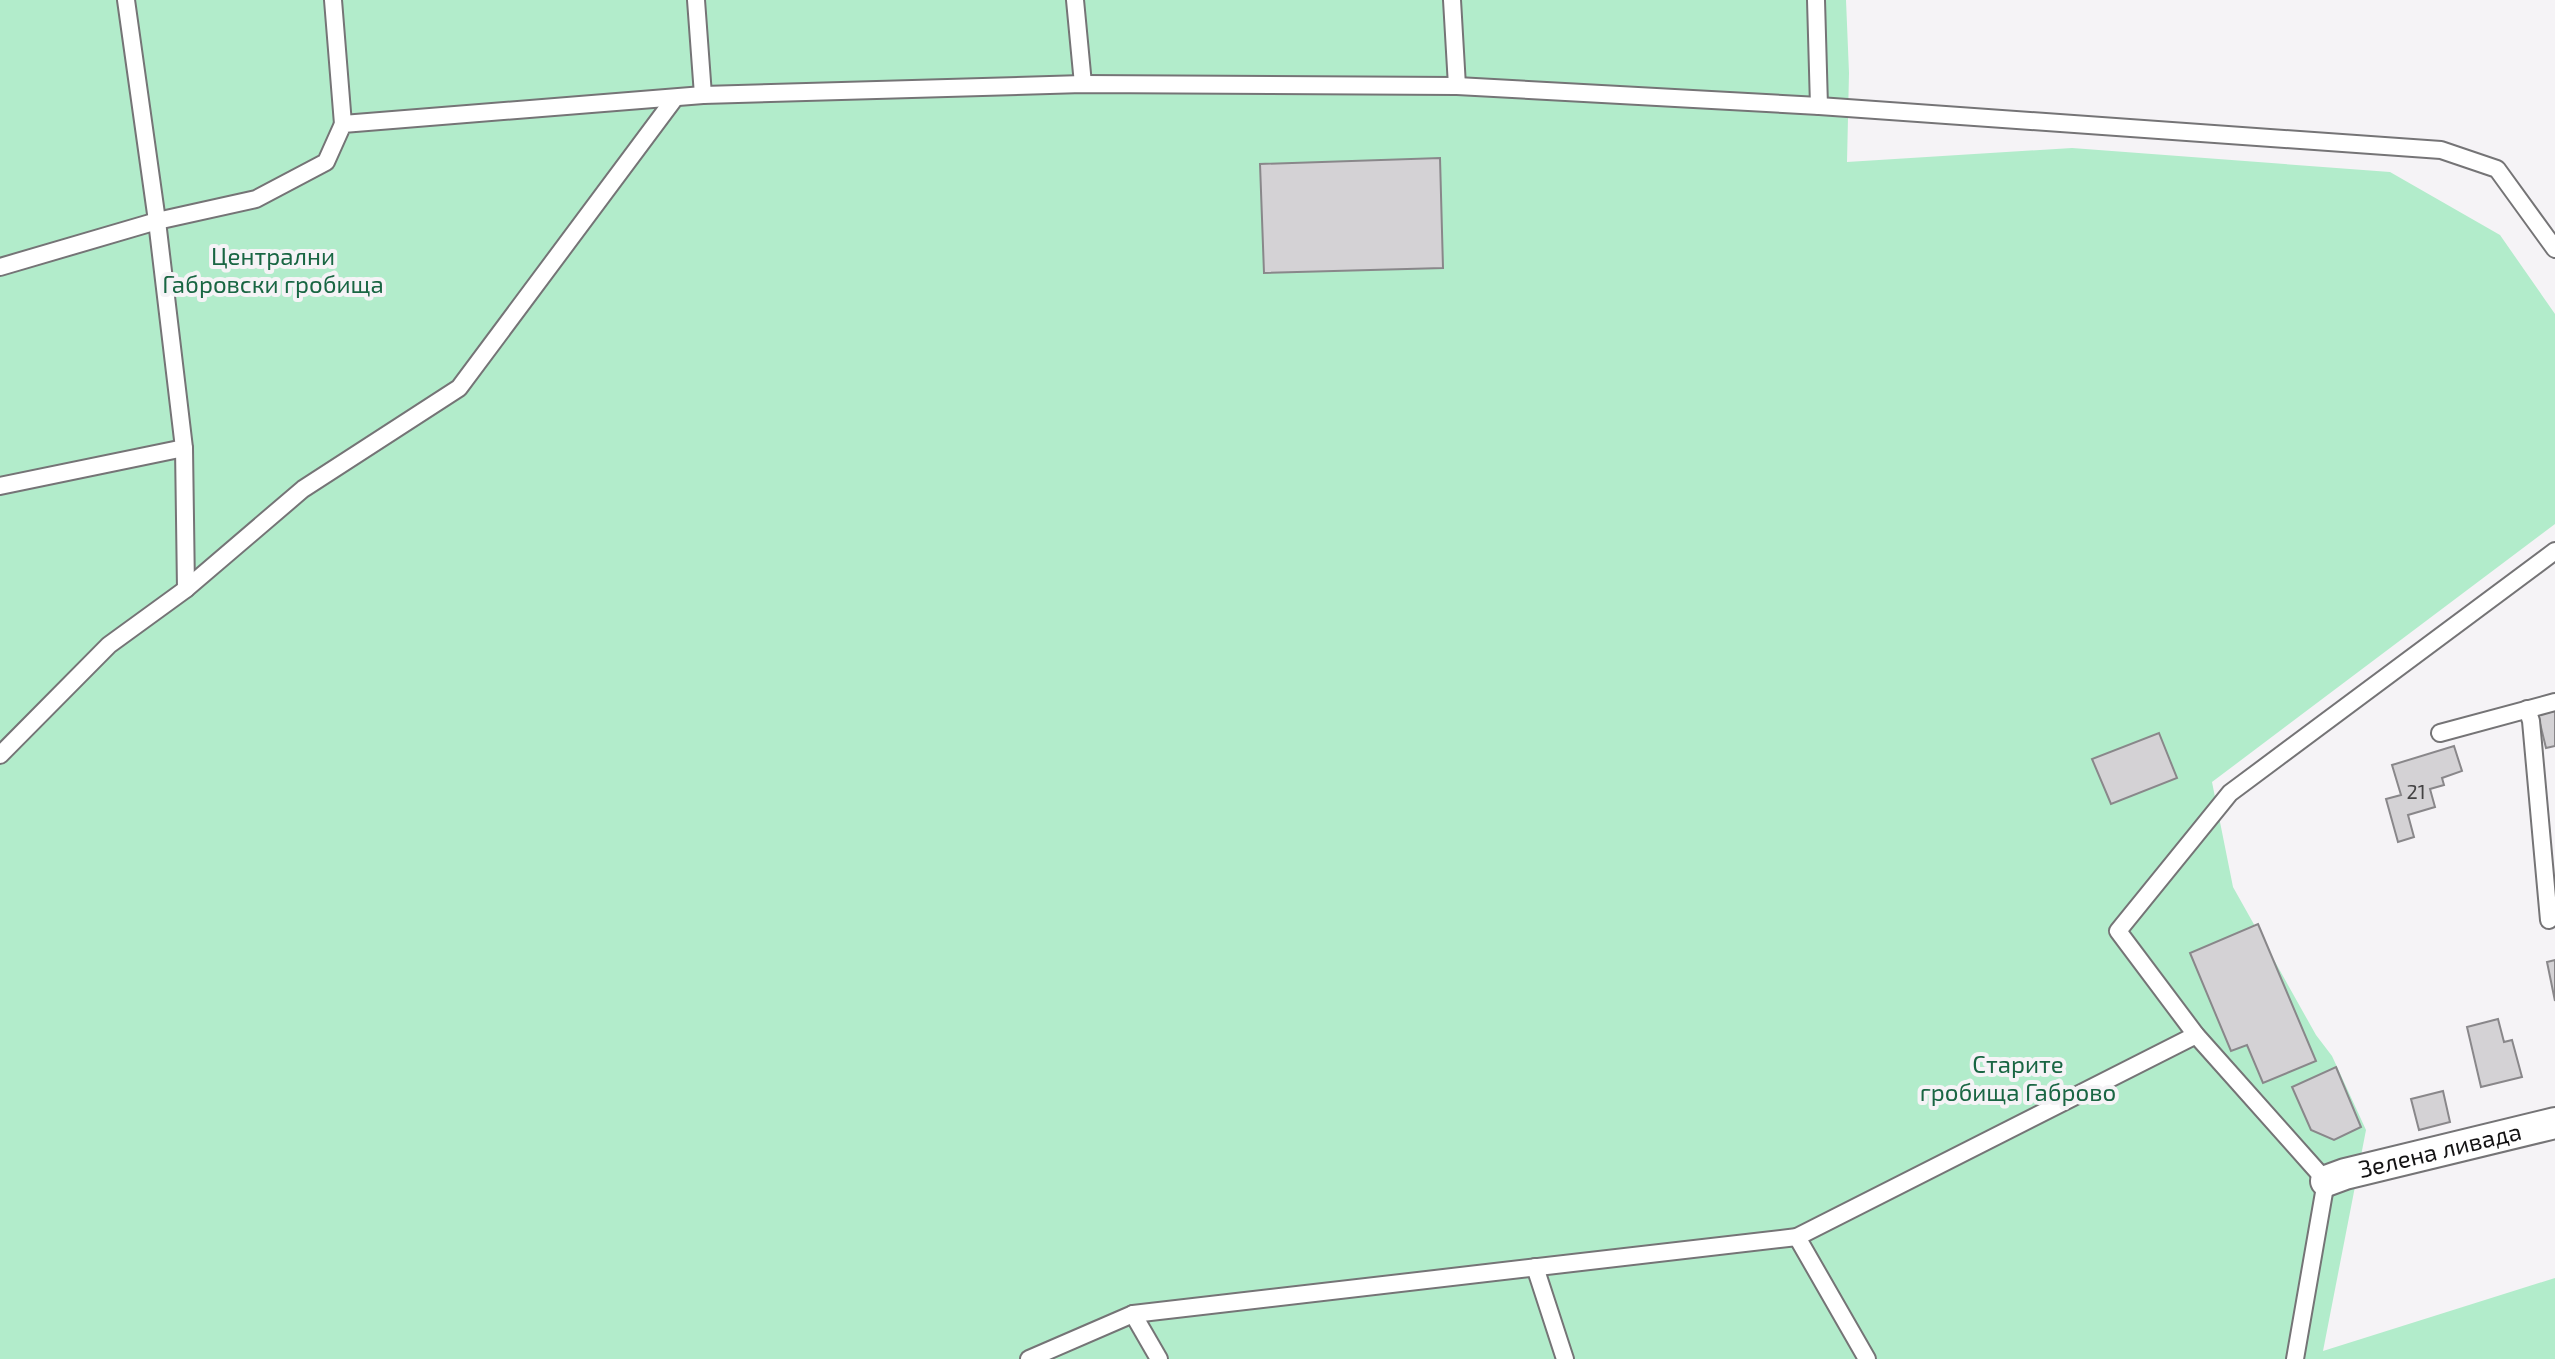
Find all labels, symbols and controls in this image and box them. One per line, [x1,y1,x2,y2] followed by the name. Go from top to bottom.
[162,241,384,298] park label: Централни Габровски гробища
[2406,779,2426,803] house number: 21
[1920,1049,2116,1106] park label: Старите гробища Габрово
[2355,1116,2524,1183] street label: Зелена ливада

